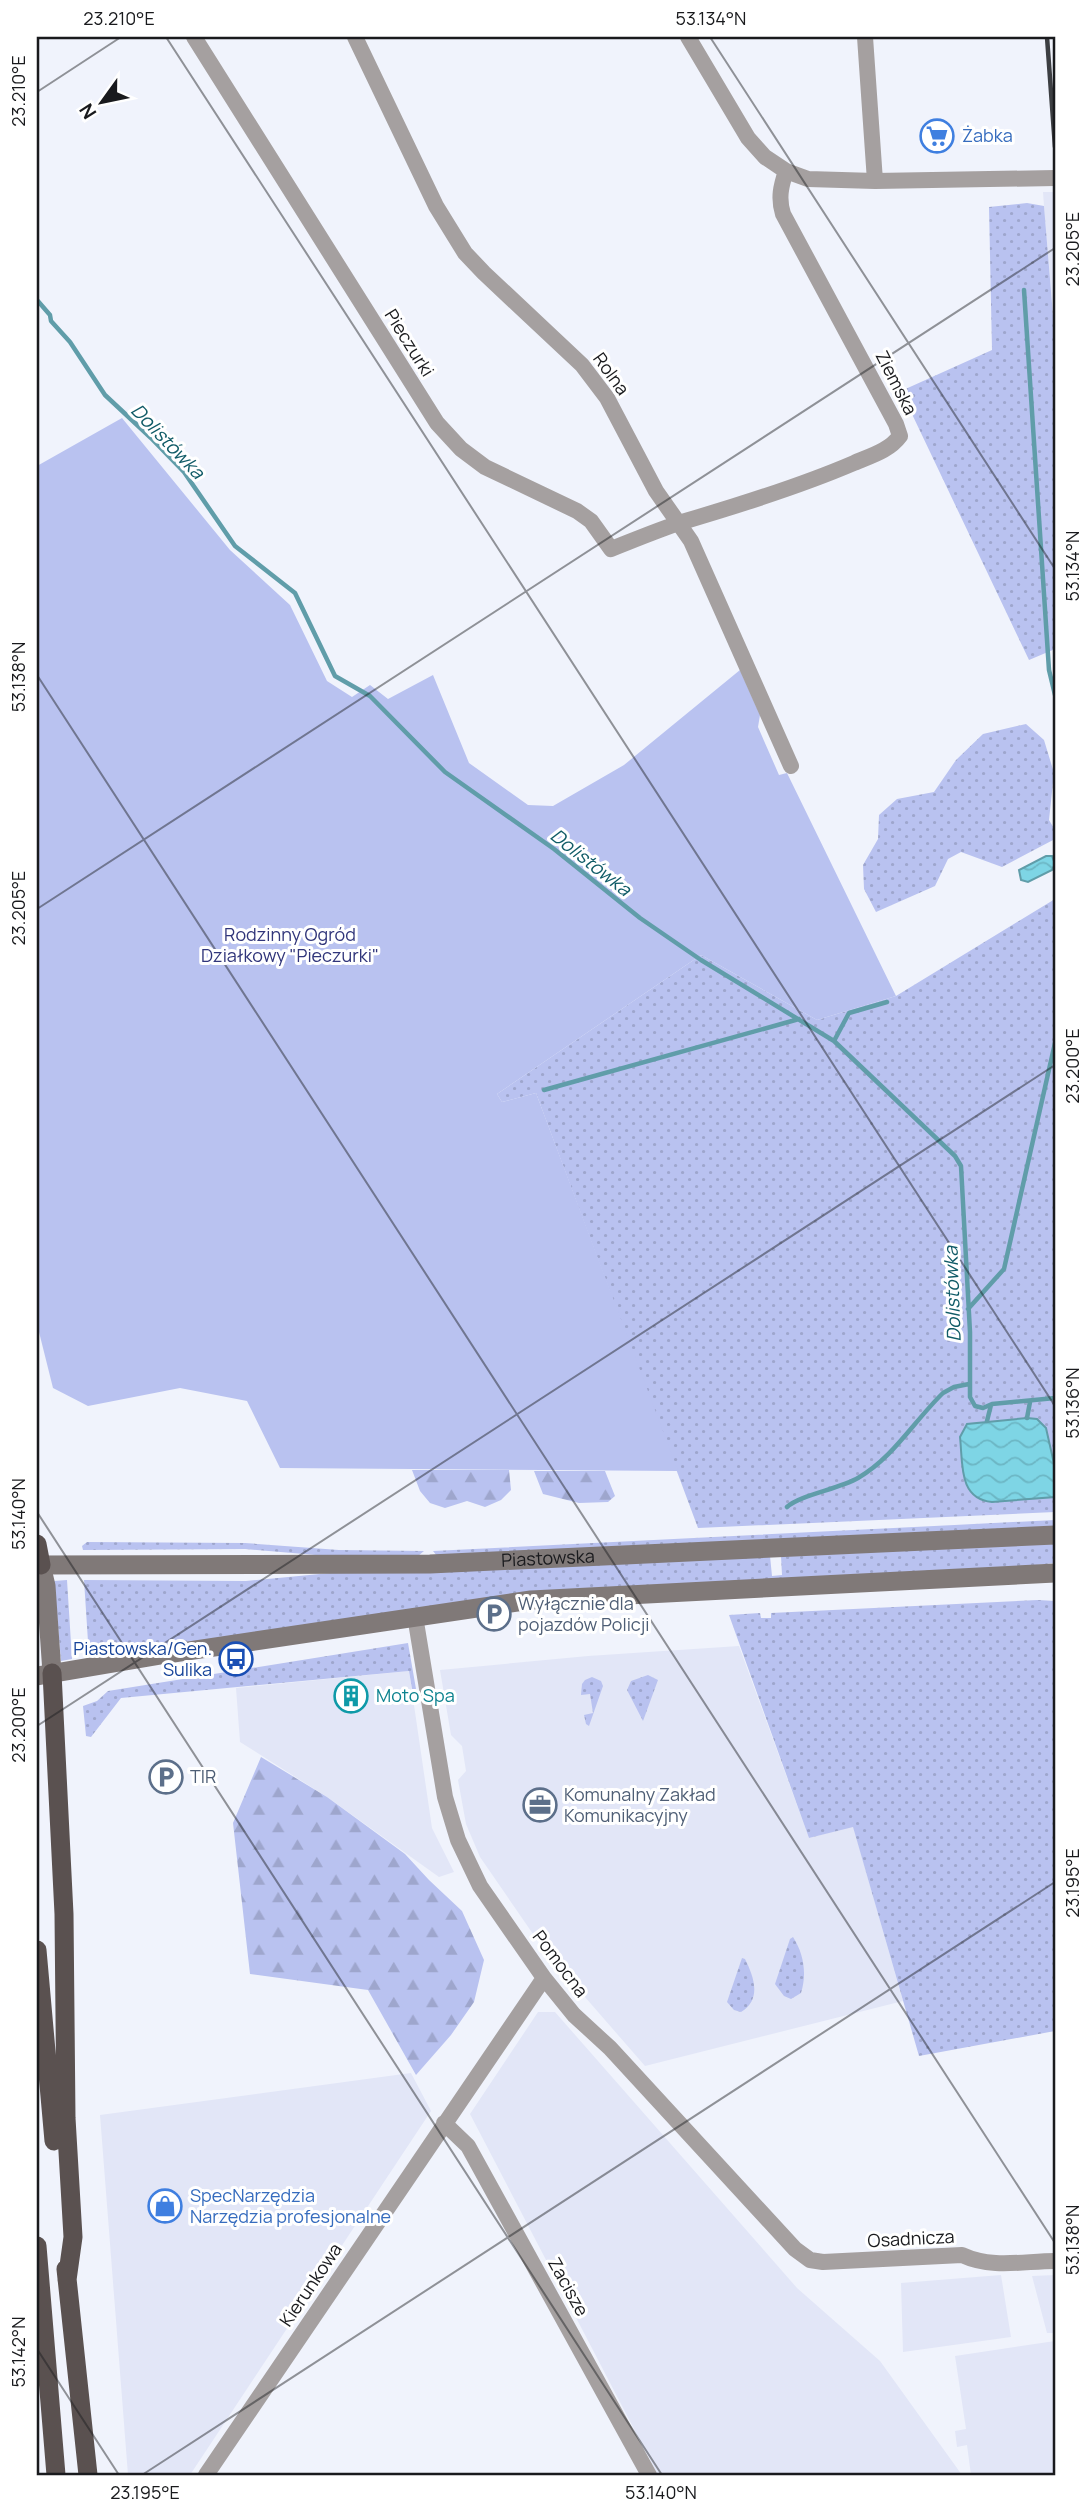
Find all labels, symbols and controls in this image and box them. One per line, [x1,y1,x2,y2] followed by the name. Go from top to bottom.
[83,6,155,30] text: 23.210°E
[676,6,746,30] text: 53.134°N
[6,55,30,127] text: 23.210°E
[66,66,136,136] north arrow
[73,98,102,124] text: N
[918,117,956,155] supermarket icon: Żabka
[962,123,1013,147] place label: Żabka
[1060,212,1084,286] text: 23.205°E
[380,304,440,381] street label: Pieczurki
[871,346,923,419] street label: Ziemska
[588,347,635,399] street label: Rolna
[125,398,212,485] water label: Dolistówka
[1060,531,1084,601] text: 53.134°N
[6,642,30,712] text: 53.138°N
[545,822,638,903] water label: Dolistówka
[6,871,30,945] text: 23.205°E
[201,922,379,967] park label: Rodzinny Ogród Działkowy "Pieczurki"
[1060,1028,1084,1104] text: 23.200°E
[937,1244,967,1342] water label: Dolistówka
[1060,1367,1084,1439] text: 53.136°N
[6,1478,30,1550] text: 53.140°N
[501,1543,595,1572] street label: Piastowska
[518,1591,650,1636] place label: Wyłącznie dla pojazdów Policji
[475,1595,513,1633] parking icon: Wyłącznie dla pojazdów Policji
[73,1636,212,1681] place label: Piastowska/Gen. Sulika
[217,1640,255,1678] bus stop icon: Piastowska/Gen. Sulika
[332,1677,370,1715] building icon: Moto Spa
[376,1683,455,1707] place label: Moto Spa
[6,1687,30,1763] text: 23.200°E
[147,1758,185,1796] parking icon: TIR
[190,1764,216,1788] place label: TIR
[564,1782,716,1827] place label: Komunalny Zakład Komunikacyjny
[521,1786,559,1824] office icon: Komunalny Zakład Komunikacyjny
[1060,1848,1084,1918] text: 23.195°E
[528,1925,594,2002] street label: Pomocna
[190,2183,391,2228] place label: SpecNarzędzia Narzędzia profesjonalne
[146,2187,184,2225] shop icon: SpecNarzędzia Narzędzia profesjonalne
[1060,2205,1084,2275] text: 53.138°N
[867,2224,955,2252] street label: Osadnicza
[273,2238,347,2331] street label: Kierunkowa
[543,2253,595,2320] street label: Zacisze
[6,2316,30,2388] text: 53.142°N
[110,2480,180,2504] text: 23.195°E
[625,2480,697,2504] text: 53.140°N

